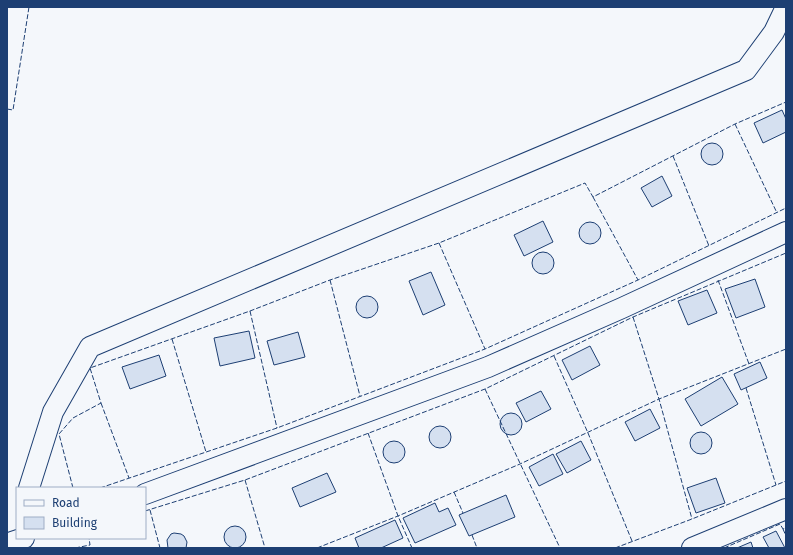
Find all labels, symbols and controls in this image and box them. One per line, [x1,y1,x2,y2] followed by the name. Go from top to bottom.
[16,487,146,539] legend
[52,496,80,510] text: Road
[52,516,98,530] text: Building

